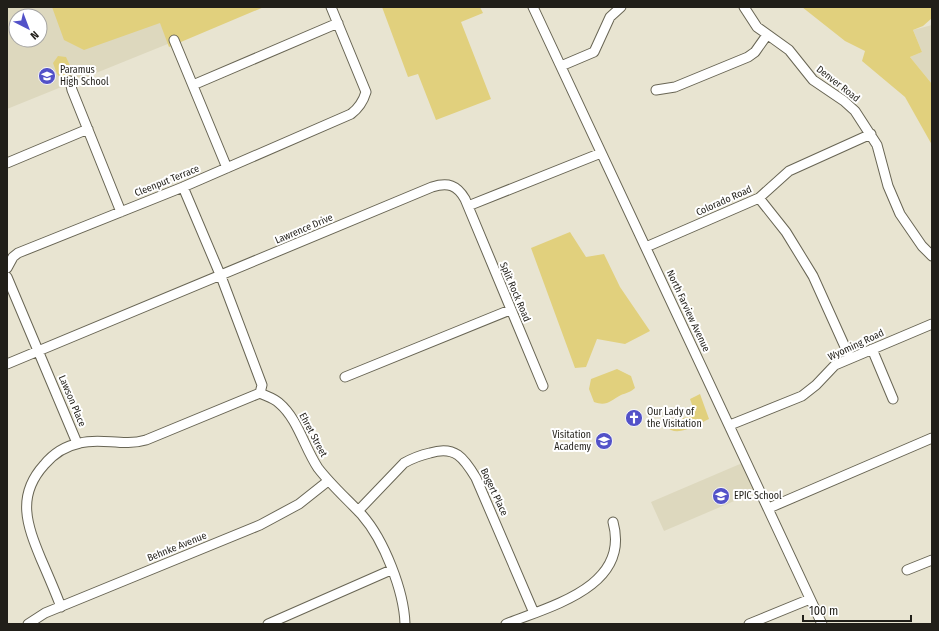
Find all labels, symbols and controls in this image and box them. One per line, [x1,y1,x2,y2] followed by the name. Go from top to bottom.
[8,8,48,48] north arrow
[28,28,41,42] text: N
[814,63,862,105] street label: Denver Road
[60,64,109,88] place label: Paramus High School
[37,66,57,86] school or university icon: Paramus High School
[133,163,201,199] street label: Cleenput Terrace
[694,183,754,219] street label: Colorado Road
[273,211,335,247] street label: Lawrence Drive
[497,260,533,324] street label: Split Rock Road
[664,268,712,354] street label: North Farview Avenue
[826,327,886,363] street label: Wyoming Road
[56,374,88,429] street label: Lawson Place
[647,406,702,430] place label: Our Lady of the Visitation
[624,408,644,428] church icon: Our Lady of the Visitation
[296,411,330,460] street label: Ehret Street
[552,429,592,453] place label: Visitation Academy
[594,431,614,451] school or university icon: Visitation Academy
[478,466,510,518] street label: Bogert Place
[711,486,731,506] school or university icon: EPIC School
[734,490,782,502] place label: EPIC School
[146,530,208,564] street label: Behnke Avenue
[803,597,911,623] scale bar
[809,604,838,618] text: 100 m

